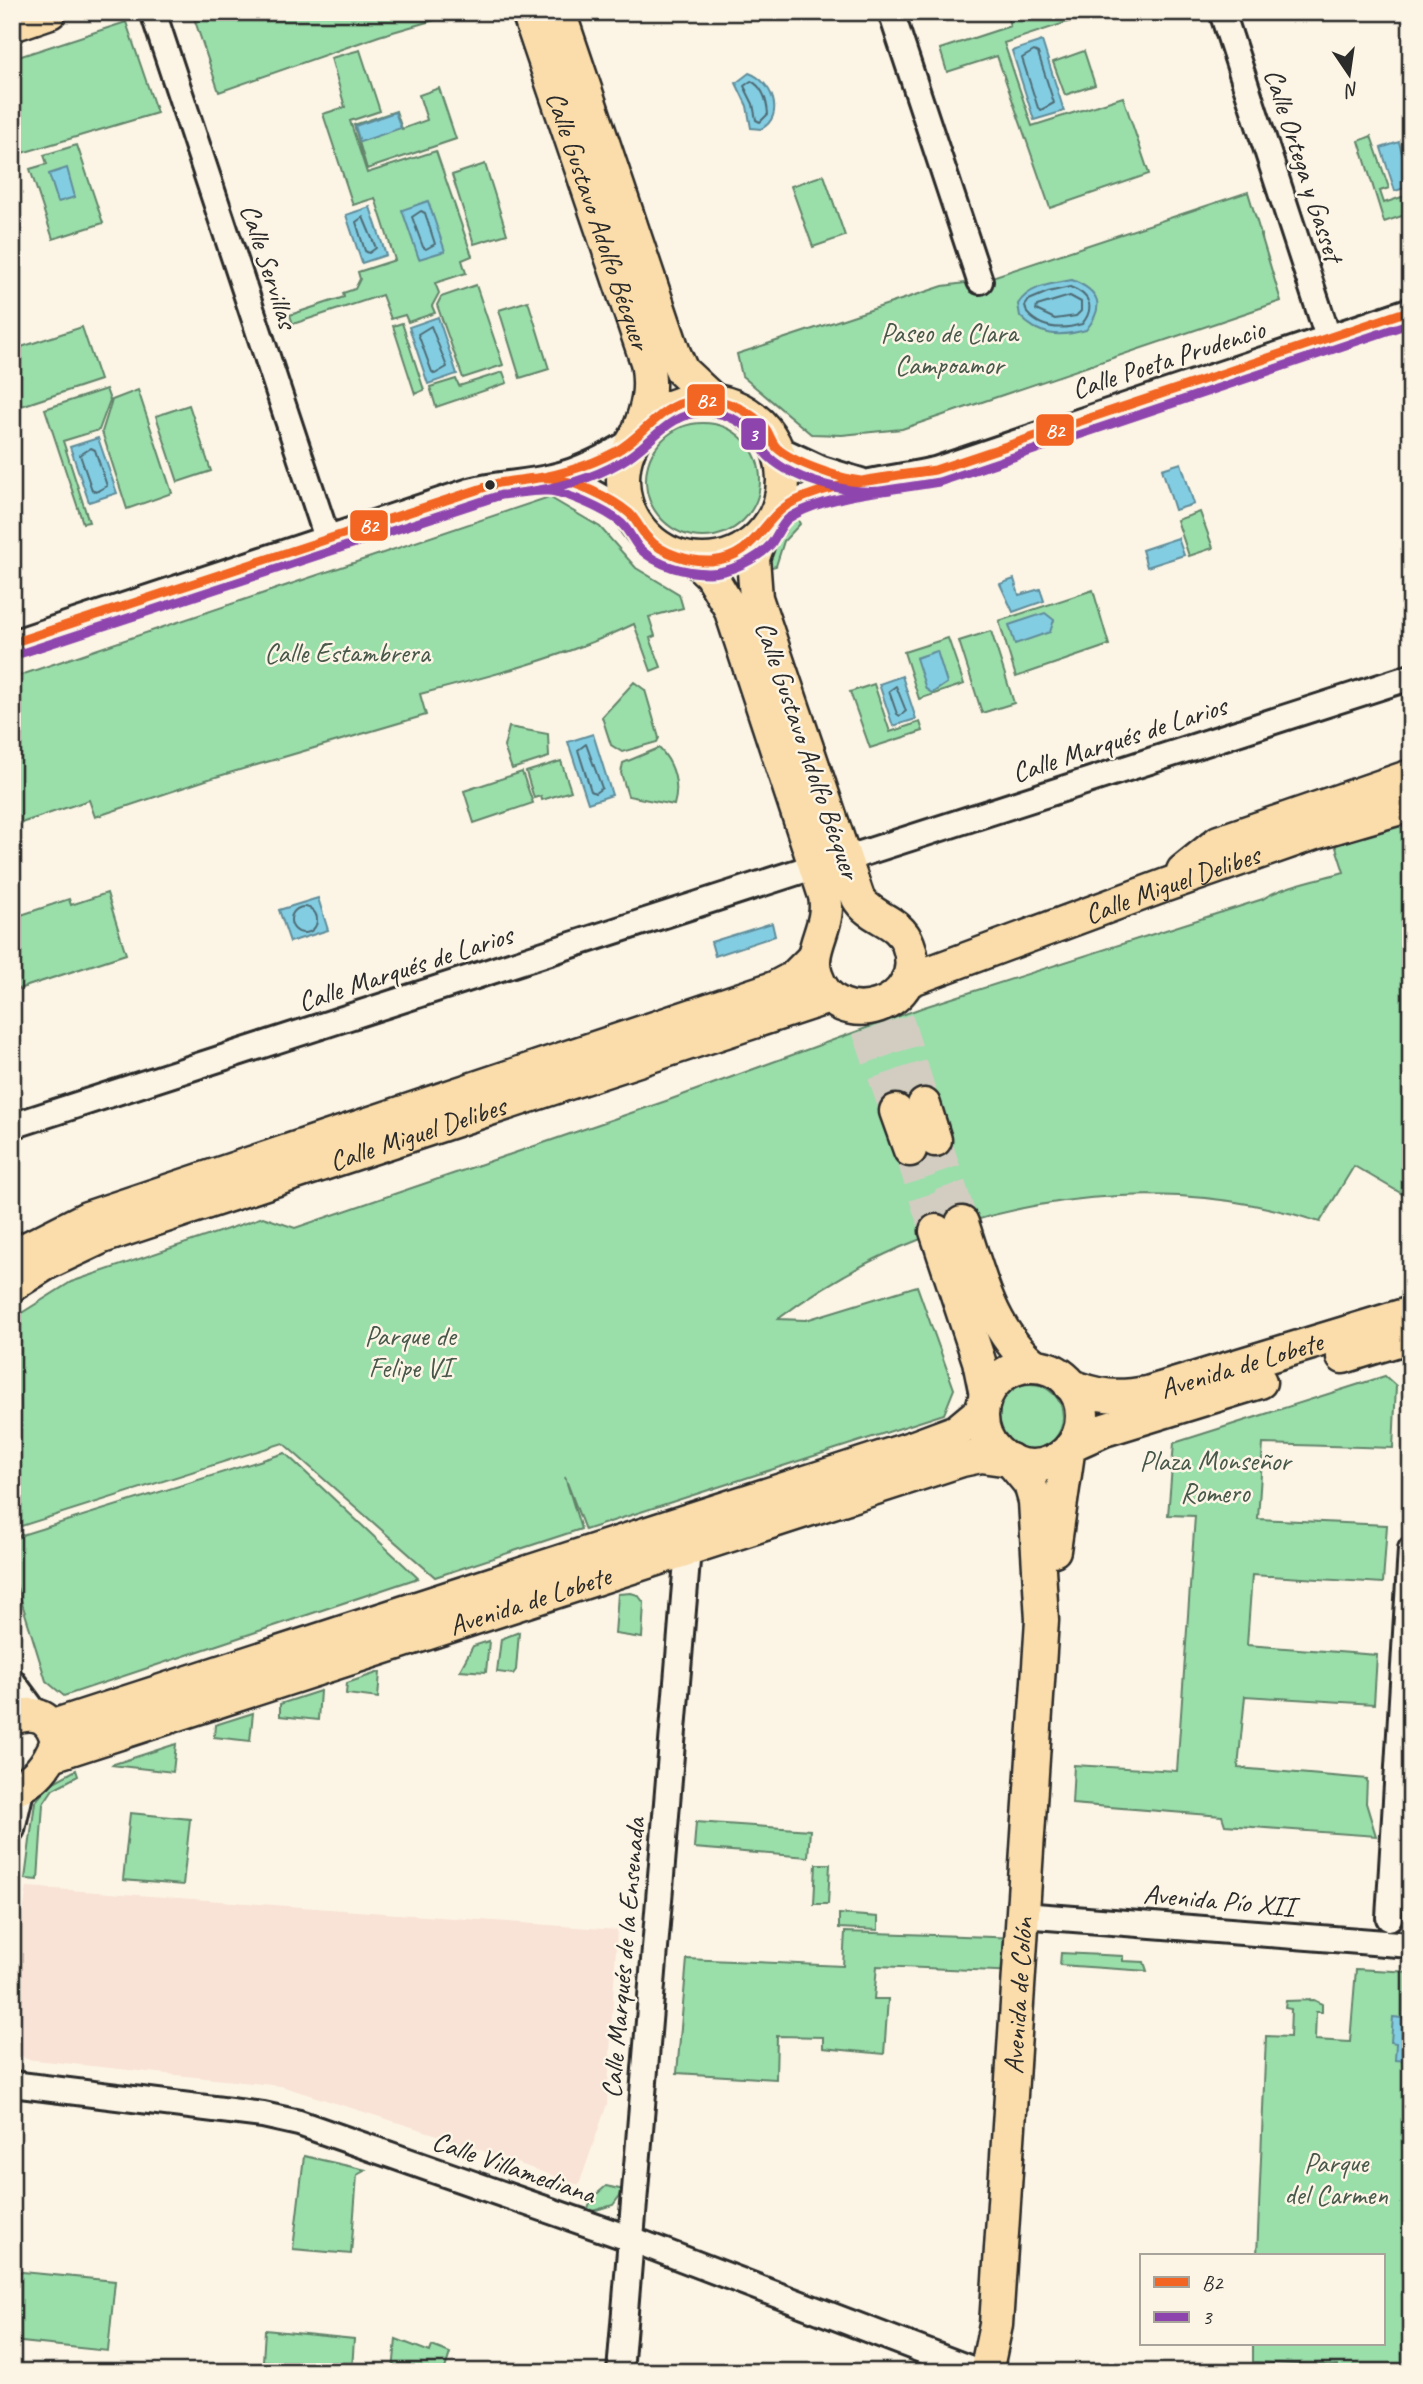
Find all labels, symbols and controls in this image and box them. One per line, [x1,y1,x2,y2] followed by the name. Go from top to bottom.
[1314,38,1384,108] north arrow
[1256,64,1353,269] street label: Calle Ortega y Gasset
[1341,77,1361,103] text: N
[539,87,660,356] street label: Calle Gustavo Adolfo Bécquer
[232,199,306,335] street label: Calle Servillas
[1067,311,1271,407] street label: Calle Poeta Prudencio
[880,315,1020,382] park label: Paseo de Clara Campoamor
[686,383,726,417] line badge: B2
[697,389,718,413] text: B2
[1035,413,1075,447] line badge: B2
[740,417,767,451] line badge: 3
[1046,419,1067,443] text: B2
[749,423,760,447] text: 3
[483,478,497,492] unlabelled marker
[349,509,389,542] line badge: B2
[360,514,381,538] text: B2
[747,617,869,885] street label: Calle Gustavo Adolfo Bécquer
[264,635,432,670] park label: Calle Estambrera
[1007,687,1233,790] street label: Calle Marqués de Larios
[1079,836,1266,931] street label: Calle Miguel Delibes
[293,916,519,1019] street label: Calle Marqués de Larios
[325,1087,512,1178] street label: Calle Miguel Delibes
[364,1318,457,1385] park label: Parque de Felipe VI
[1156,1323,1328,1406] street label: Avenida de Lobete
[1140,1443,1293,1510] park label: Plaza Monseñor Romero
[444,1557,617,1643] street label: Avenida de Lobete
[593,1815,653,2100] street label: Calle Marqués de la Ensenada
[1142,1876,1302,1925] street label: Avenida Pío XII
[995,1915,1040,2075] street label: Avenida de Colón
[428,2123,602,2212] street label: Calle Villamediana
[1284,2145,1388,2212] park label: Parque del Carmen
[1140,2254,1384,2346] legend
[1202,2270,1224,2296] text: B2
[1202,2304,1213,2330] text: 3

